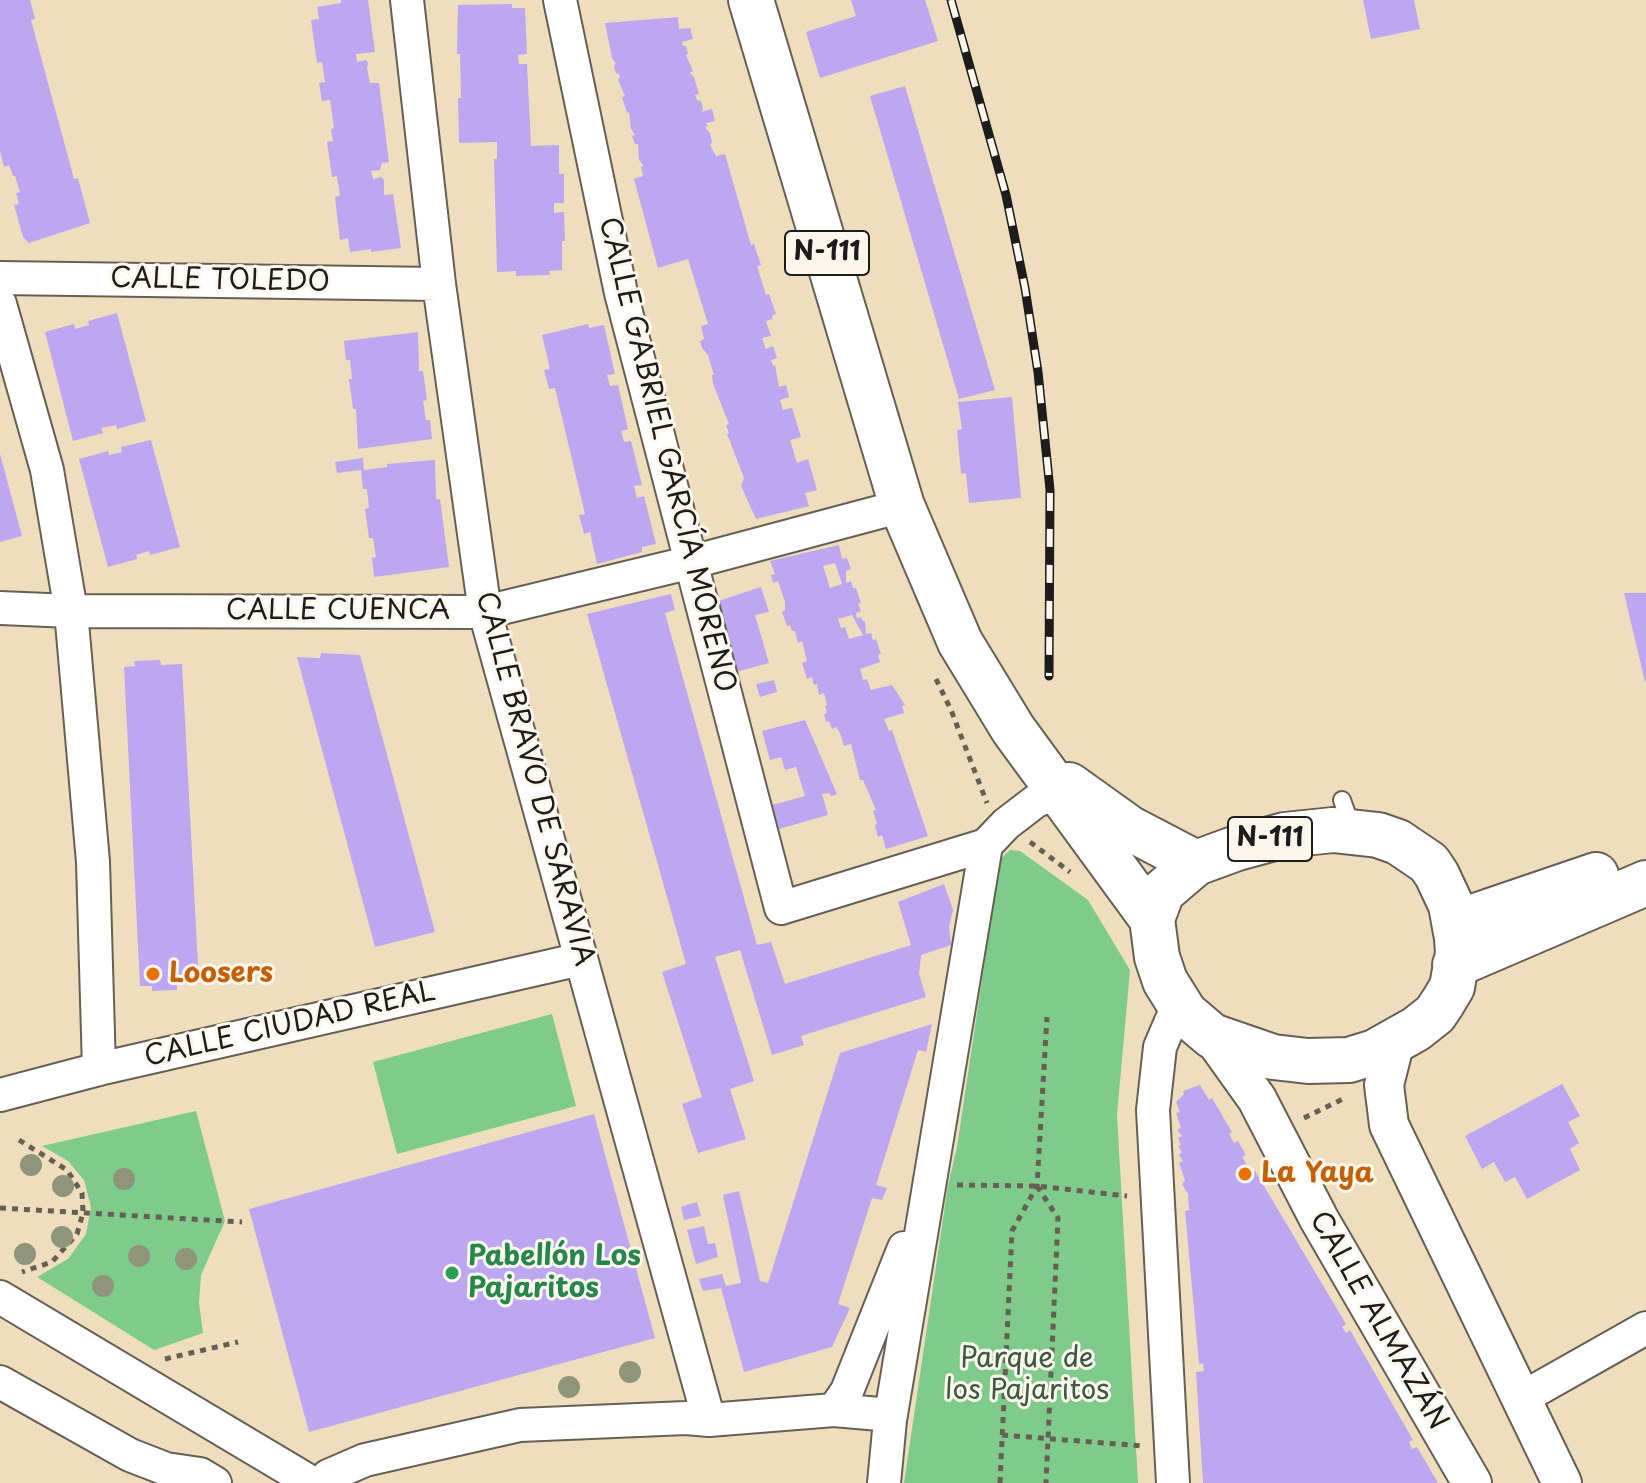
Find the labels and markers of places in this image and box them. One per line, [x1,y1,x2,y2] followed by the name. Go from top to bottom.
[169,957,273,991] place label: Loosers
[144,965,162,983] marker: Loosers
[1261,1157,1374,1191] place label: La Yaya
[1236,1165,1254,1183] marker: La Yaya
[468,1240,641,1306] place label: Pabellón Los Pajaritos
[443,1264,461,1282] marker: Pabellón Los Pajaritos

